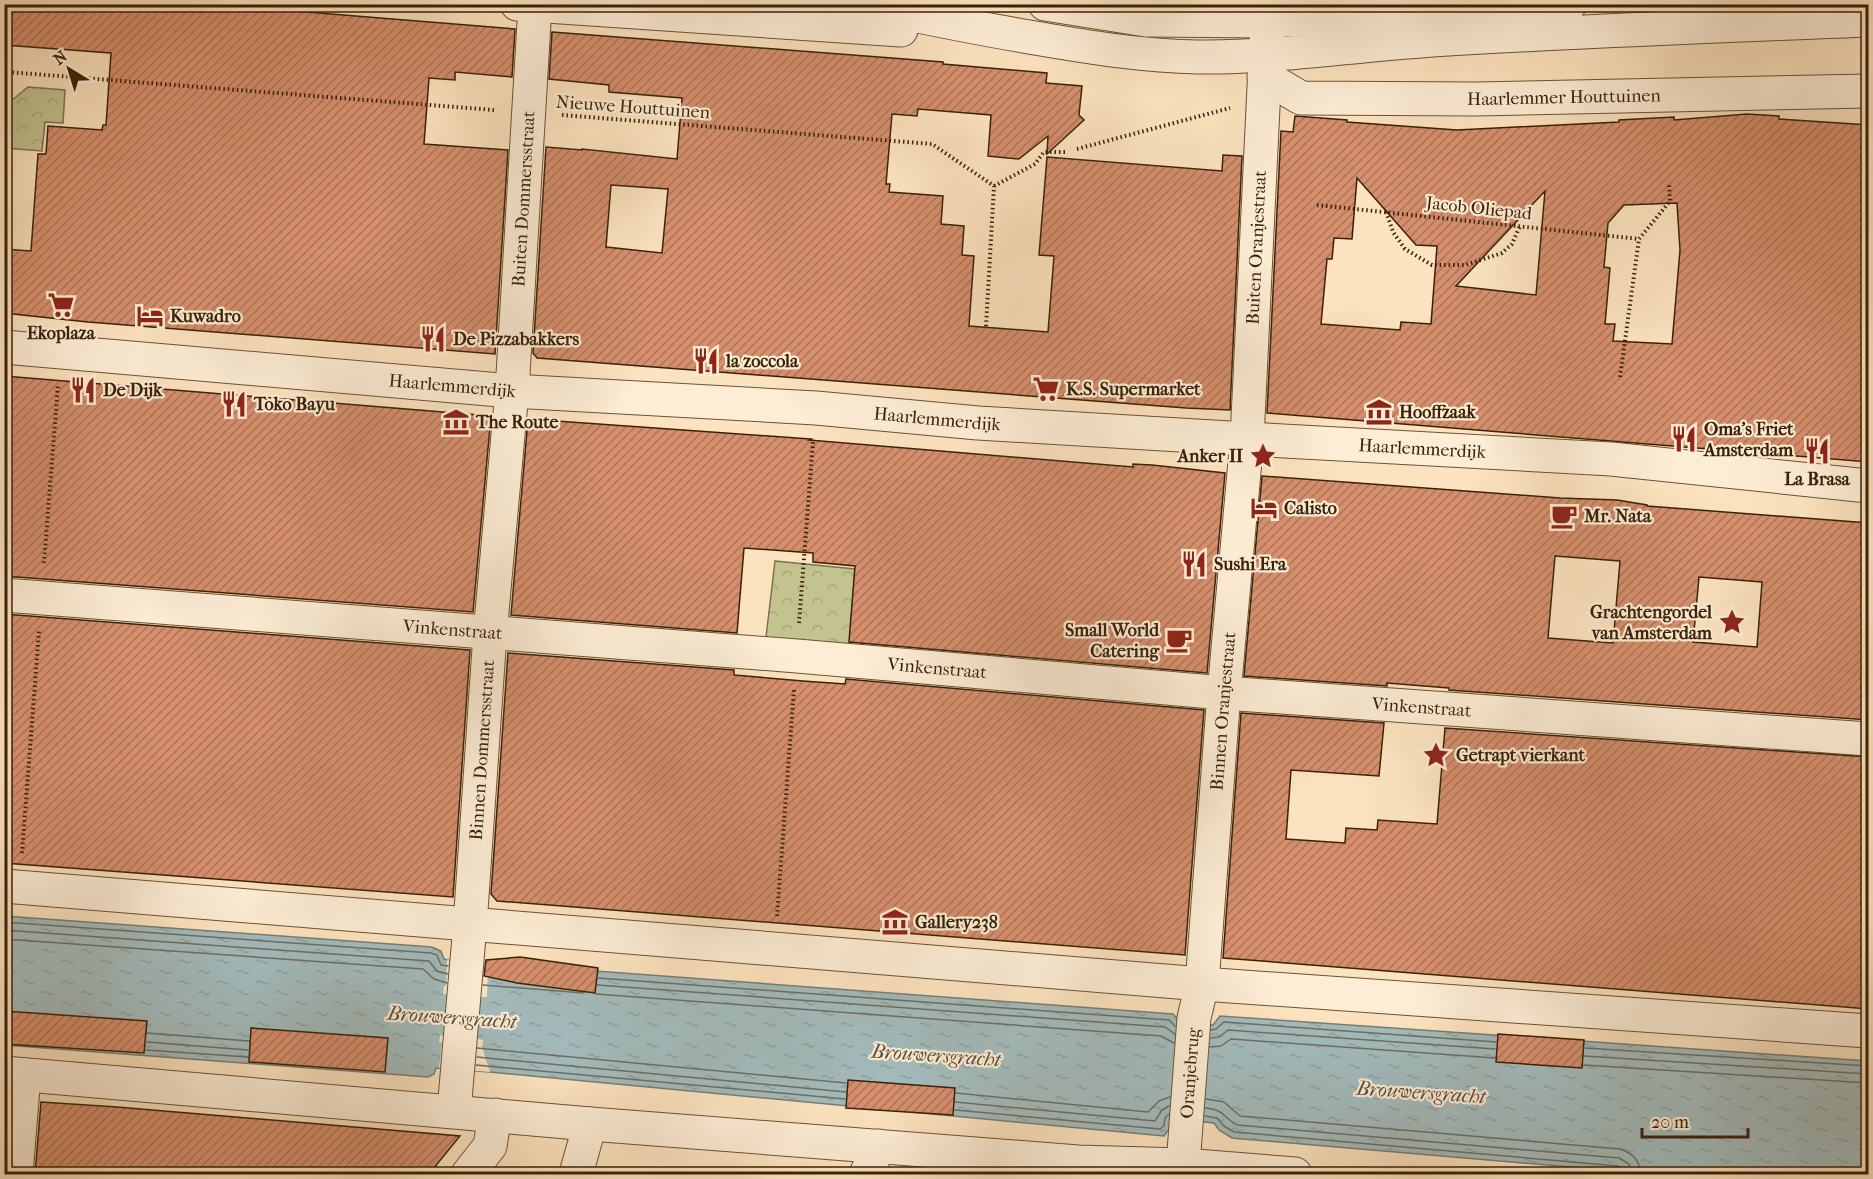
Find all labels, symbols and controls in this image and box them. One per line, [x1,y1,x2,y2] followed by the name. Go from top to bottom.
[39,39,99,99] north arrow
[49,46,71,69] text: N
[1467,85,1662,110] street label: Haarlemmer Houttuinen
[555,92,711,123] street label: Nieuwe Houttuinen
[508,109,540,287] street label: Buiten Dommersstraat
[1243,169,1271,325] street label: Buiten Oranjestraat
[1423,192,1533,225] street label: Jacob Oliepad
[46,290,76,320] supermarket icon: Ekoplaza
[135,301,165,331] hotel icon: Kuwadro
[170,306,241,327] place label: Kuwadro
[27,323,96,344] place label: Ekoplaza
[418,324,448,354] restaurant icon: De Pizzabakkers
[453,329,579,350] place label: De Pizzabakkers
[691,346,721,376] restaurant icon: la zoccola
[725,351,799,372] place label: la zoccola
[388,370,517,402] street label: Haarlemmerdijk
[1031,374,1061,404] supermarket icon: K.S. Supermarket
[68,375,98,405] restaurant icon: De Dijk
[1066,379,1201,400] place label: K.S. Supermarket
[103,380,163,401] place label: De Dijk
[219,389,249,419] restaurant icon: Toko Bayu
[253,394,336,415] place label: Toko Bayu
[1364,397,1394,427] museum icon: Hooffzaak
[1399,402,1476,423] place label: Hooffzaak
[873,403,1002,435] street label: Haarlemmerdijk
[441,407,471,437] museum icon: The Route
[475,412,559,433] place label: The Route
[1703,419,1794,461] place label: Oma's Friet Amsterdam
[1669,424,1699,454] restaurant icon: Oma's Friet Amsterdam
[1358,435,1487,463] street label: Haarlemmerdijk
[1802,436,1832,466] restaurant icon: La Brasa
[1248,441,1278,471] place icon: Anker II
[1176,446,1243,467] place label: Anker II
[1784,469,1851,490] place label: La Brasa
[1249,493,1279,523] hotel icon: Calisto
[1284,498,1337,519] place label: Calisto
[1549,501,1579,531] cafe icon: Mr. Nata
[1583,506,1652,527] place label: Mr. Nata
[1179,549,1209,579] restaurant icon: Sushi Era
[1214,554,1287,575] place label: Sushi Era
[1590,602,1713,644] place label: Grachtengordel van Amsterdam
[1717,607,1747,637] place icon: Grachtengordel van Amsterdam
[401,616,504,644] street label: Vinkenstraat
[1065,620,1160,662] place label: Small World Catering
[1164,625,1194,655] cafe icon: Small World Catering
[1207,630,1241,791] street label: Binnen Oranjestraat
[886,654,988,683] street label: Vinkenstraat
[466,659,499,841] street label: Binnen Dommersstraat
[1370,694,1473,722] street label: Vinkenstraat
[1421,740,1451,770] place icon: Getrapt vierkant
[1456,745,1586,766] place label: Getrapt vierkant
[880,907,910,937] museum icon: Gallery238
[915,912,998,933] place label: Gallery238
[386,1001,519,1034] water label: Brouwersgracht
[1176,1027,1204,1119] street label: Oranjebrug
[870,1039,1003,1072] water label: Brouwersgracht
[1355,1076,1488,1109] water label: Brouwersgracht
[1642,1101,1748,1139] scale bar
[1651,1112,1689,1133] text: 20 m

